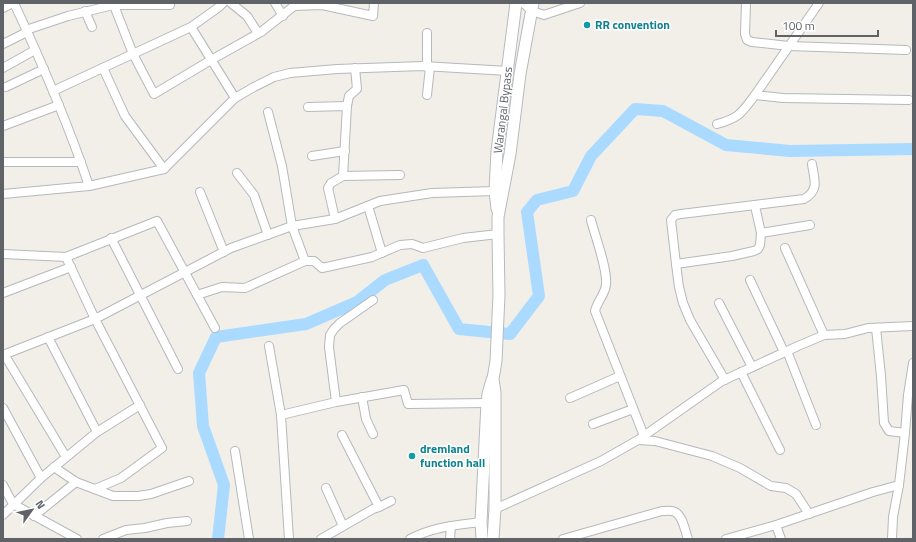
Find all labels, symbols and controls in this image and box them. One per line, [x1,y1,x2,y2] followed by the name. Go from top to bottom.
[776,12,878,38] scale bar
[595,15,670,34] place label: RR convention
[782,16,815,35] text: 100 m
[582,20,592,30] marker: RR convention
[488,65,517,154] street label: Warangal Bypass
[420,439,485,472] place label: dremland function hall
[407,451,417,461] marker: dremland function hall
[12,490,52,530] north arrow
[32,497,49,512] text: N

